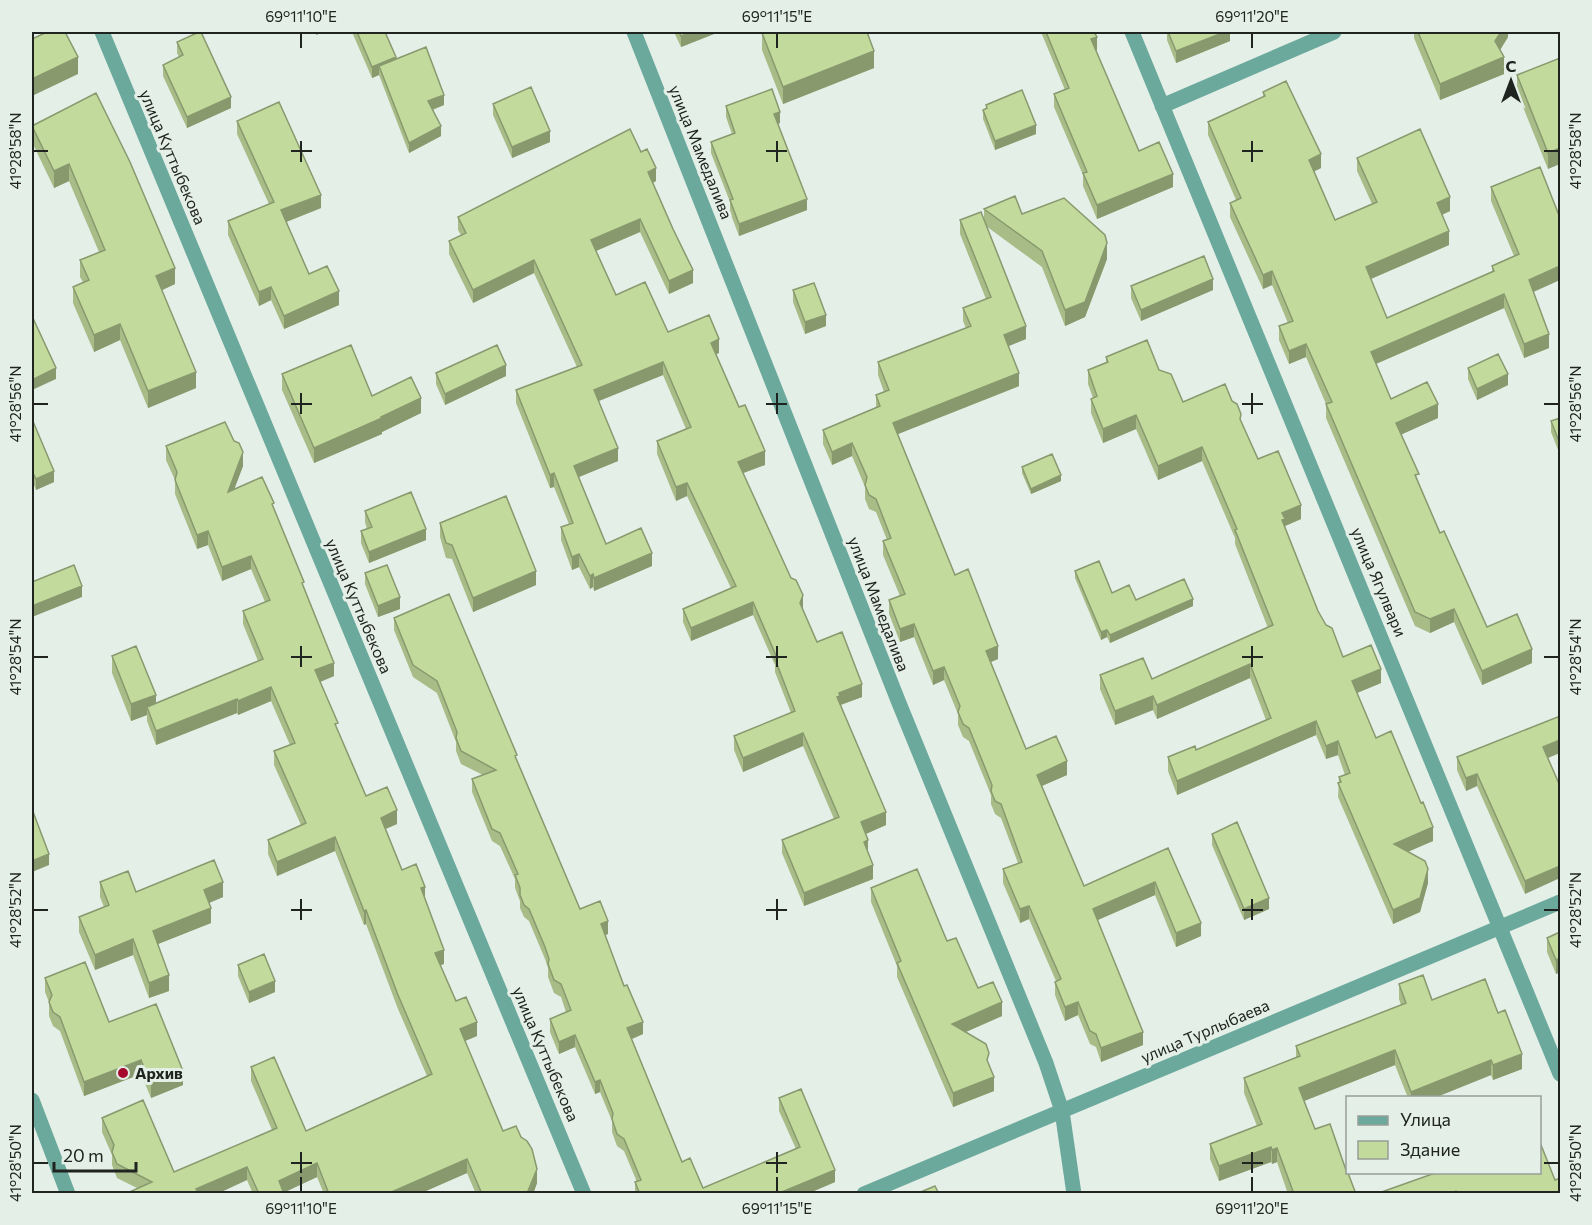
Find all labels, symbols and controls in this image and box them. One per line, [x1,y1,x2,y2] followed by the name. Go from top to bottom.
[265,7,337,25] text: 69°11'10"E
[742,7,812,25] text: 69°11'15"E
[1215,7,1289,25] text: 69°11'20"E
[1481,51,1541,111] north arrow
[1506,56,1517,75] text: С
[666,82,737,222] street label: улица Мамедалива
[136,87,210,227] street label: улица Куттыбекова
[6,112,24,190] text: 41°28'58"N
[1566,112,1584,190] text: 41°28'58"N
[6,365,24,443] text: 41°28'56"N
[1566,365,1584,443] text: 41°28'56"N
[1348,524,1411,639] street label: улица Ягулвари
[845,534,914,674] street label: улица Мамедалива
[322,536,396,676] street label: улица Куттыбекова
[6,618,24,696] text: 41°28'54"N
[1566,618,1584,696] text: 41°28'54"N
[6,872,24,948] text: 41°28'52"N
[1566,872,1584,948] text: 41°28'52"N
[509,984,583,1124] street label: улица Куттыбекова
[1138,995,1272,1066] street label: улица Турлыбаева
[135,1063,183,1082] place label: Архив
[116,1066,130,1080] marker: Архив
[1346,1096,1541,1174] legend
[1400,1108,1451,1130] text: Улица
[6,1124,24,1202] text: 41°28'50"N
[1566,1124,1584,1202] text: 41°28'50"N
[54,1135,136,1173] scale bar
[1400,1138,1460,1160] text: Здание
[63,1144,104,1166] text: 20 m
[265,1199,337,1217] text: 69°11'10"E
[742,1199,812,1217] text: 69°11'15"E
[1215,1199,1289,1217] text: 69°11'20"E

